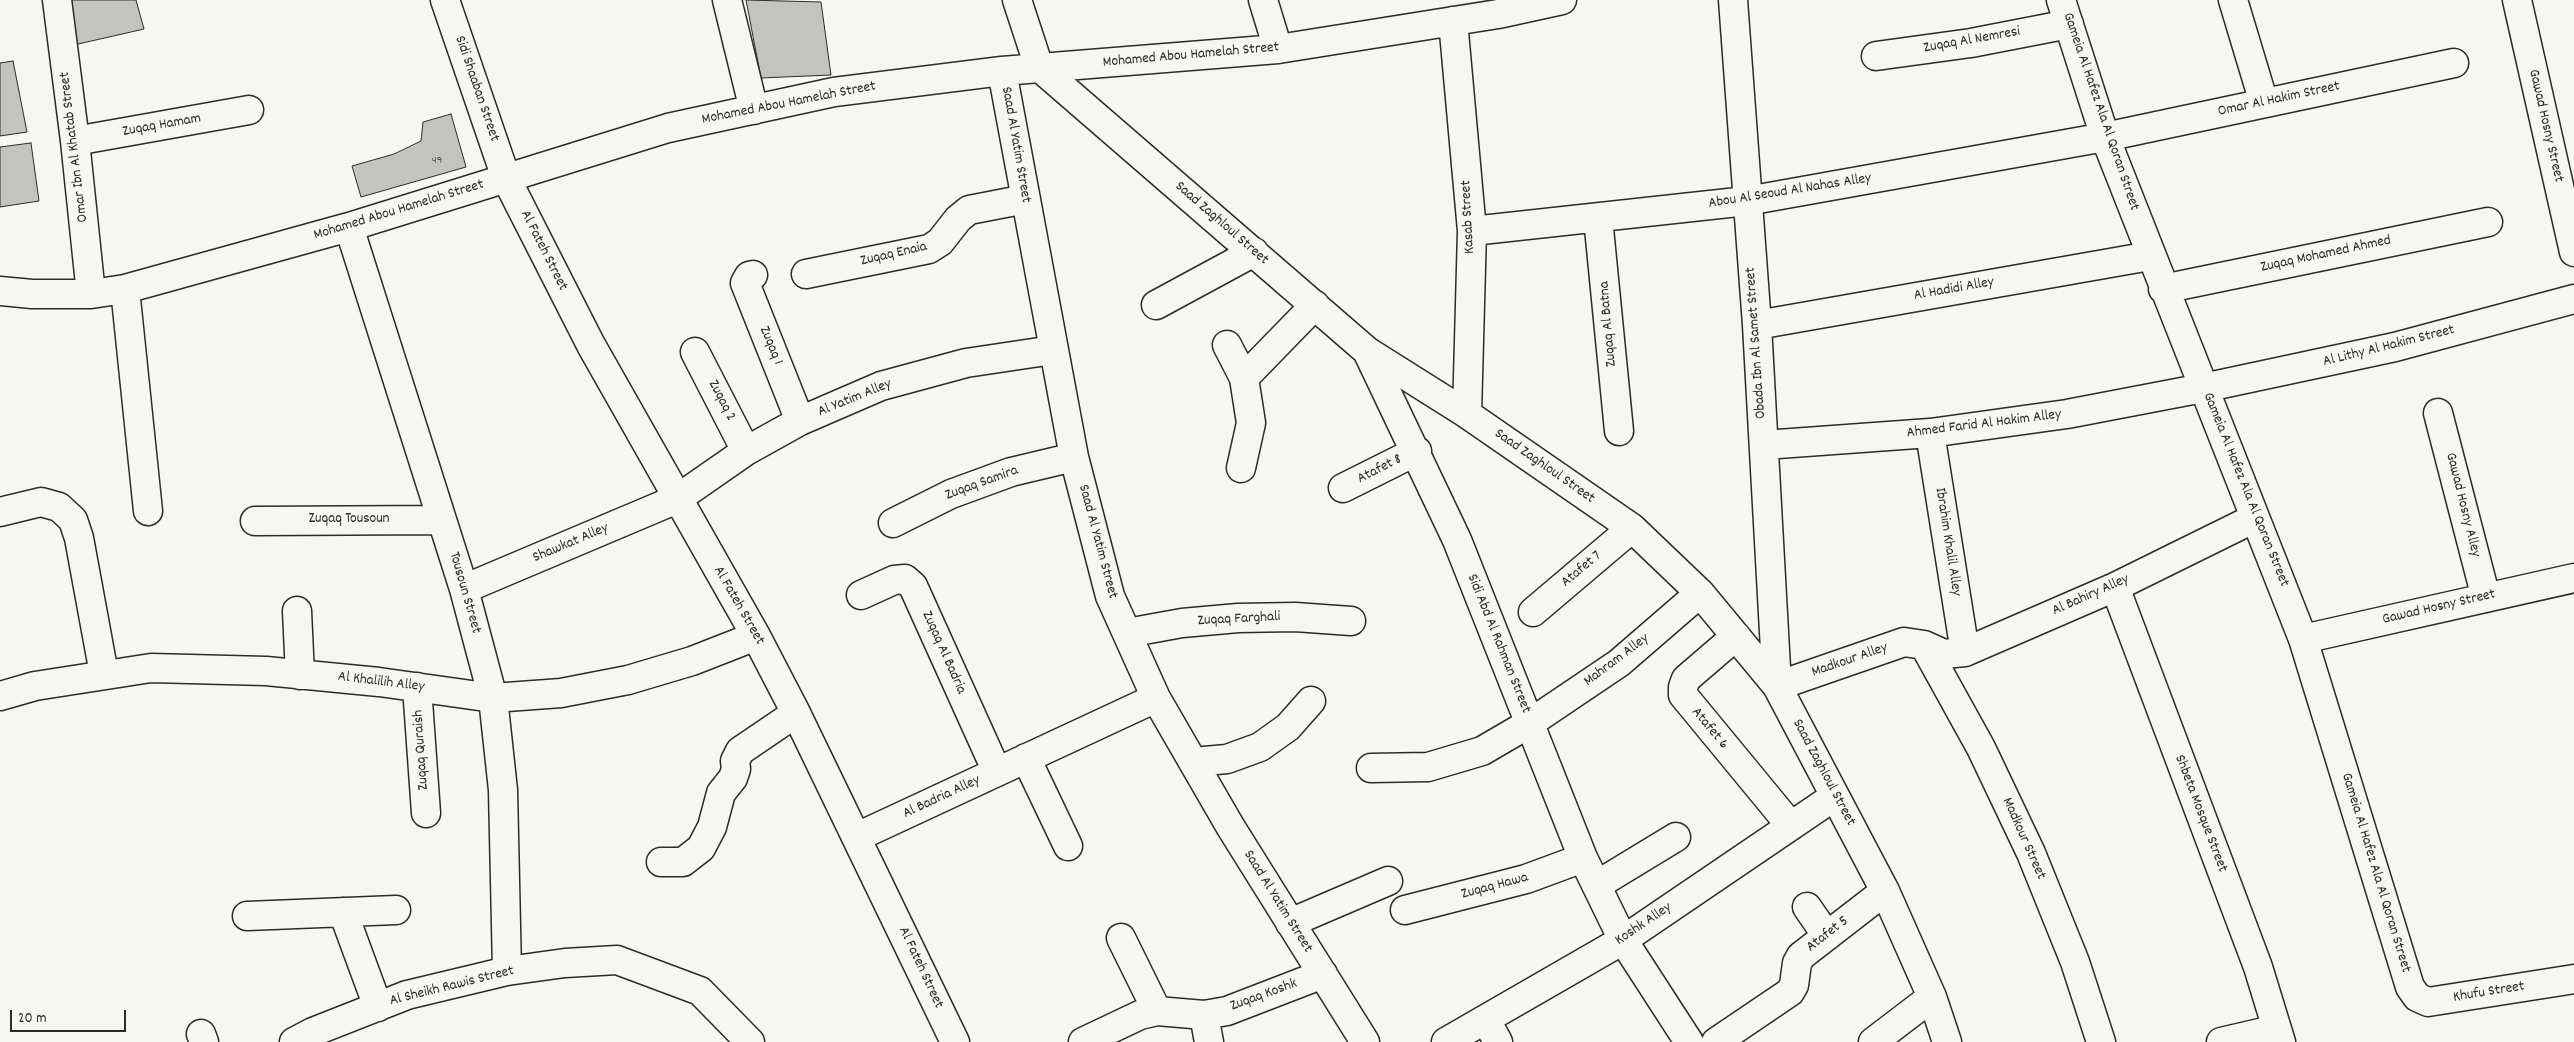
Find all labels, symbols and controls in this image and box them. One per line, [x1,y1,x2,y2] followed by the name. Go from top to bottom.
[2058,11,2142,213] street label: Gameia Al Hafez Ala Al Qoran Street
[1922,24,2022,58] street label: Zuqaq Al Nemresi
[450,34,502,144] street label: Sidi Shaaban Street
[1102,39,1280,73] street label: Mohamed Abou Hamelah Street
[2523,68,2567,184] street label: Gawad Hosny Street
[57,71,93,223] street label: Omar Ibn Al Khatab Street
[700,78,878,130] street label: Mohamed Abou Hamelah Street
[2217,78,2341,122] street label: Omar Al Hakim Street
[996,86,1034,204] street label: Saad Al Yatim Street
[121,110,203,142] street label: Zuqaq Hamam
[432,154,442,168] house number: 49
[1707,170,1873,214] street label: Abou Al Seoud Al Nahas Alley
[312,177,486,245] street label: Mohamed Abou Hamelah Street
[1170,178,1272,270] street label: Saad Zaghloul Street
[1458,180,1480,254] street label: Kasab Street
[515,208,571,294] street label: Al Fateh Street
[2259,232,2393,278] street label: Zuqaq Mohamed Ahmed
[859,239,929,271] street label: Zuqaq Enaia
[1743,266,1771,420] street label: Obada Ibn Al Samet Street
[1913,274,1995,306] street label: Al Hadidi Alley
[1596,281,1622,367] street label: Zuqaq Al Batna
[2321,322,2457,372] street label: Al Lithy Al Hakim Street
[754,324,786,368] street label: Zuqaq 1
[816,376,894,422] street label: Al Yatim Alley
[703,378,739,424] street label: Zuqaq 2
[2198,390,2292,590] street label: Gameia Al Hafez Ala Al Qoran Street
[1906,407,2062,443] street label: Ahmed Farid Al Hakim Alley
[1490,426,1598,508] street label: Saad Zaghloul Street
[1355,451,1405,489] street label: Atafet 8
[2440,451,2484,559] street label: Gawad Hosny Alley
[943,463,1021,505] street label: Zuqaq Samira
[1073,483,1121,601] street label: Saad Al Yatim Street
[1930,487,1964,597] street label: Ibrahim Khalil Alley
[308,511,390,529] street label: Zuqaq Tousoun
[531,520,611,568] street label: Shawkat Alley
[1558,548,1606,592] street label: Atafet 7
[444,550,484,636] street label: Tousoun Street
[708,563,768,649] street label: Al Fateh Street
[2050,571,2132,621] street label: Al Bahiry Alley
[1462,572,1534,716] street label: Sidi Abd Al Rahman Street
[2381,586,2497,630] street label: Gawad Hosny Street
[917,609,969,697] street label: Zuqaq Al Badria
[1197,609,1281,631] street label: Zuqaq Farghali
[1581,631,1653,691] street label: Mahram Alley
[1810,640,1890,682] street label: Madkour Alley
[337,669,425,697] street label: Al Khalilih Alley
[1686,704,1732,754] street label: Atafet 6
[410,709,434,791] street label: Zuqaq Quraish
[1787,716,1859,830] street label: Saad Zaghloul Street
[2169,753,2231,875] street label: Shbeta Mosque Street
[2336,771,2414,975] street label: Gameia Al Hafez Ala Al Qoran Street
[901,772,983,824] street label: Al Badria Alley
[1997,795,2049,883] street label: Madkour Street
[1238,847,1316,957] street label: Saad Al Yatim Street
[1460,869,1530,905] street label: Zuqaq Hawa
[1612,900,1676,950] street label: Koshk Alley
[1803,913,1853,957] street label: Atafet 5
[893,924,947,1012] street label: Al Fateh Street
[388,963,516,1011] street label: Al Sheikh Rawis Street
[1228,976,1300,1016] street label: Zuqaq Koshk
[2452,978,2526,1008] street label: Khufu Street
[12,1000,129,1032] scale bar
[18,1008,46,1030] text: 20 m

